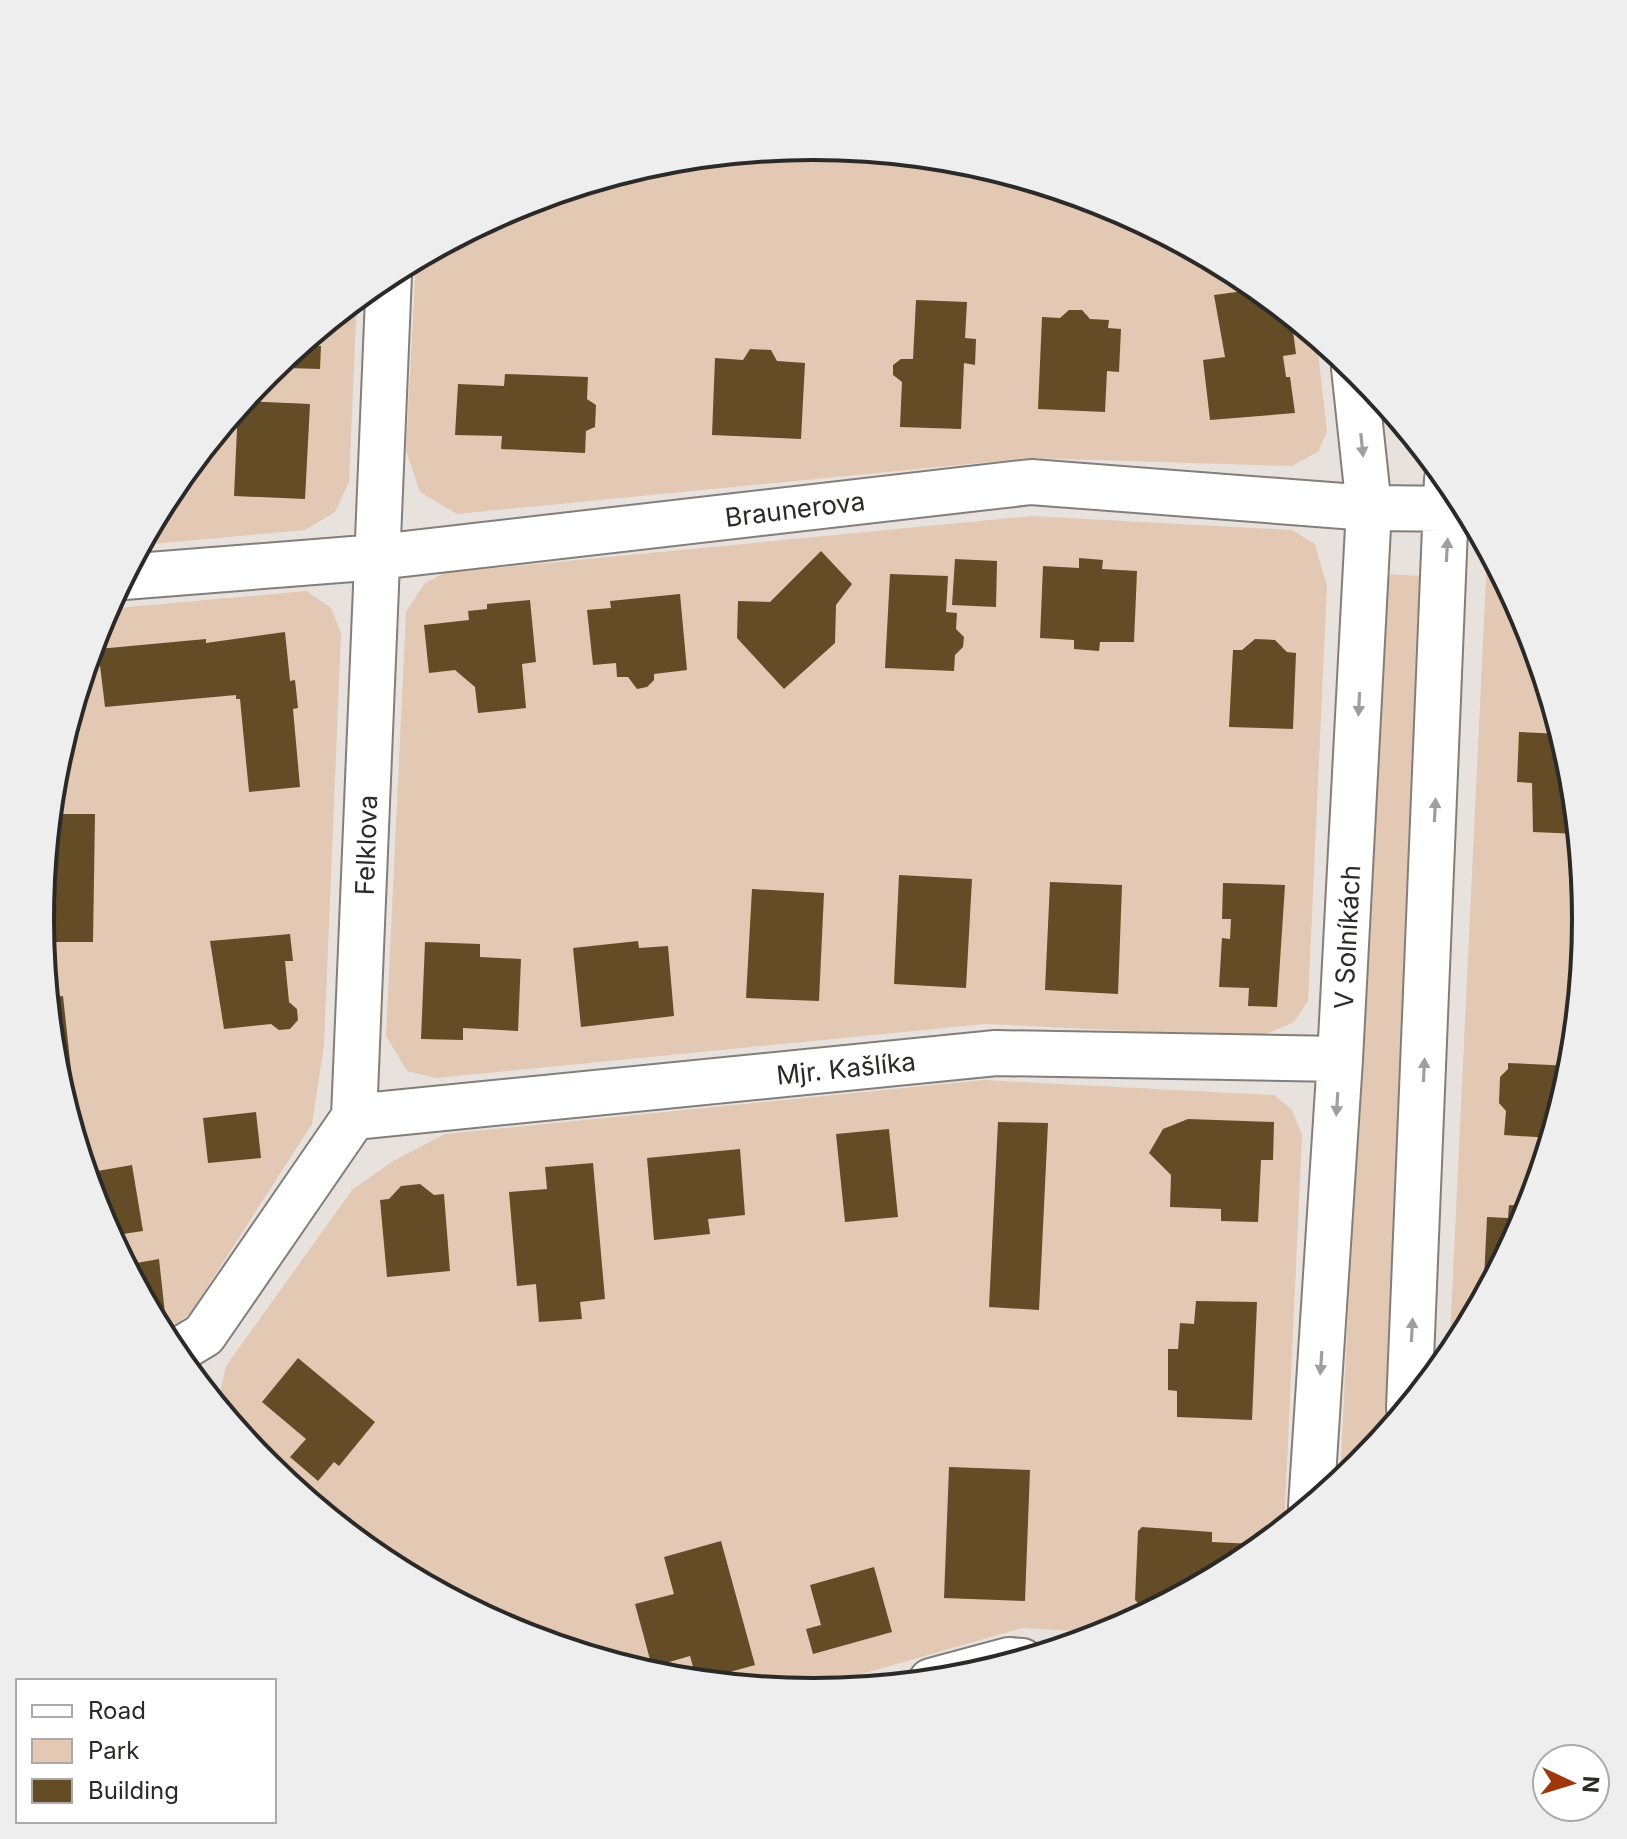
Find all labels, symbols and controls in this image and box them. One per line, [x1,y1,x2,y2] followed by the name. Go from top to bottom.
[1356,433,1369,458] one-way arrow
[723,485,867,533] street label: Braunerova
[1441,537,1454,562] one-way arrow
[1352,692,1365,717] one-way arrow
[349,794,383,896] street label: Felklova
[1429,797,1442,822] one-way arrow
[1328,864,1366,1010] street label: V Solníkách
[775,1045,917,1091] street label: Mjr. Kašlíka
[1417,1057,1430,1082] one-way arrow
[1331,1092,1344,1117] one-way arrow
[1406,1317,1419,1342] one-way arrow
[1314,1351,1327,1376] one-way arrow
[16,1679,276,1823] legend
[88,1696,146,1725] text: Road
[88,1736,139,1765] text: Park
[1531,1743,1611,1823] north arrow
[1577,1775,1605,1794] text: N
[88,1776,179,1805] text: Building

